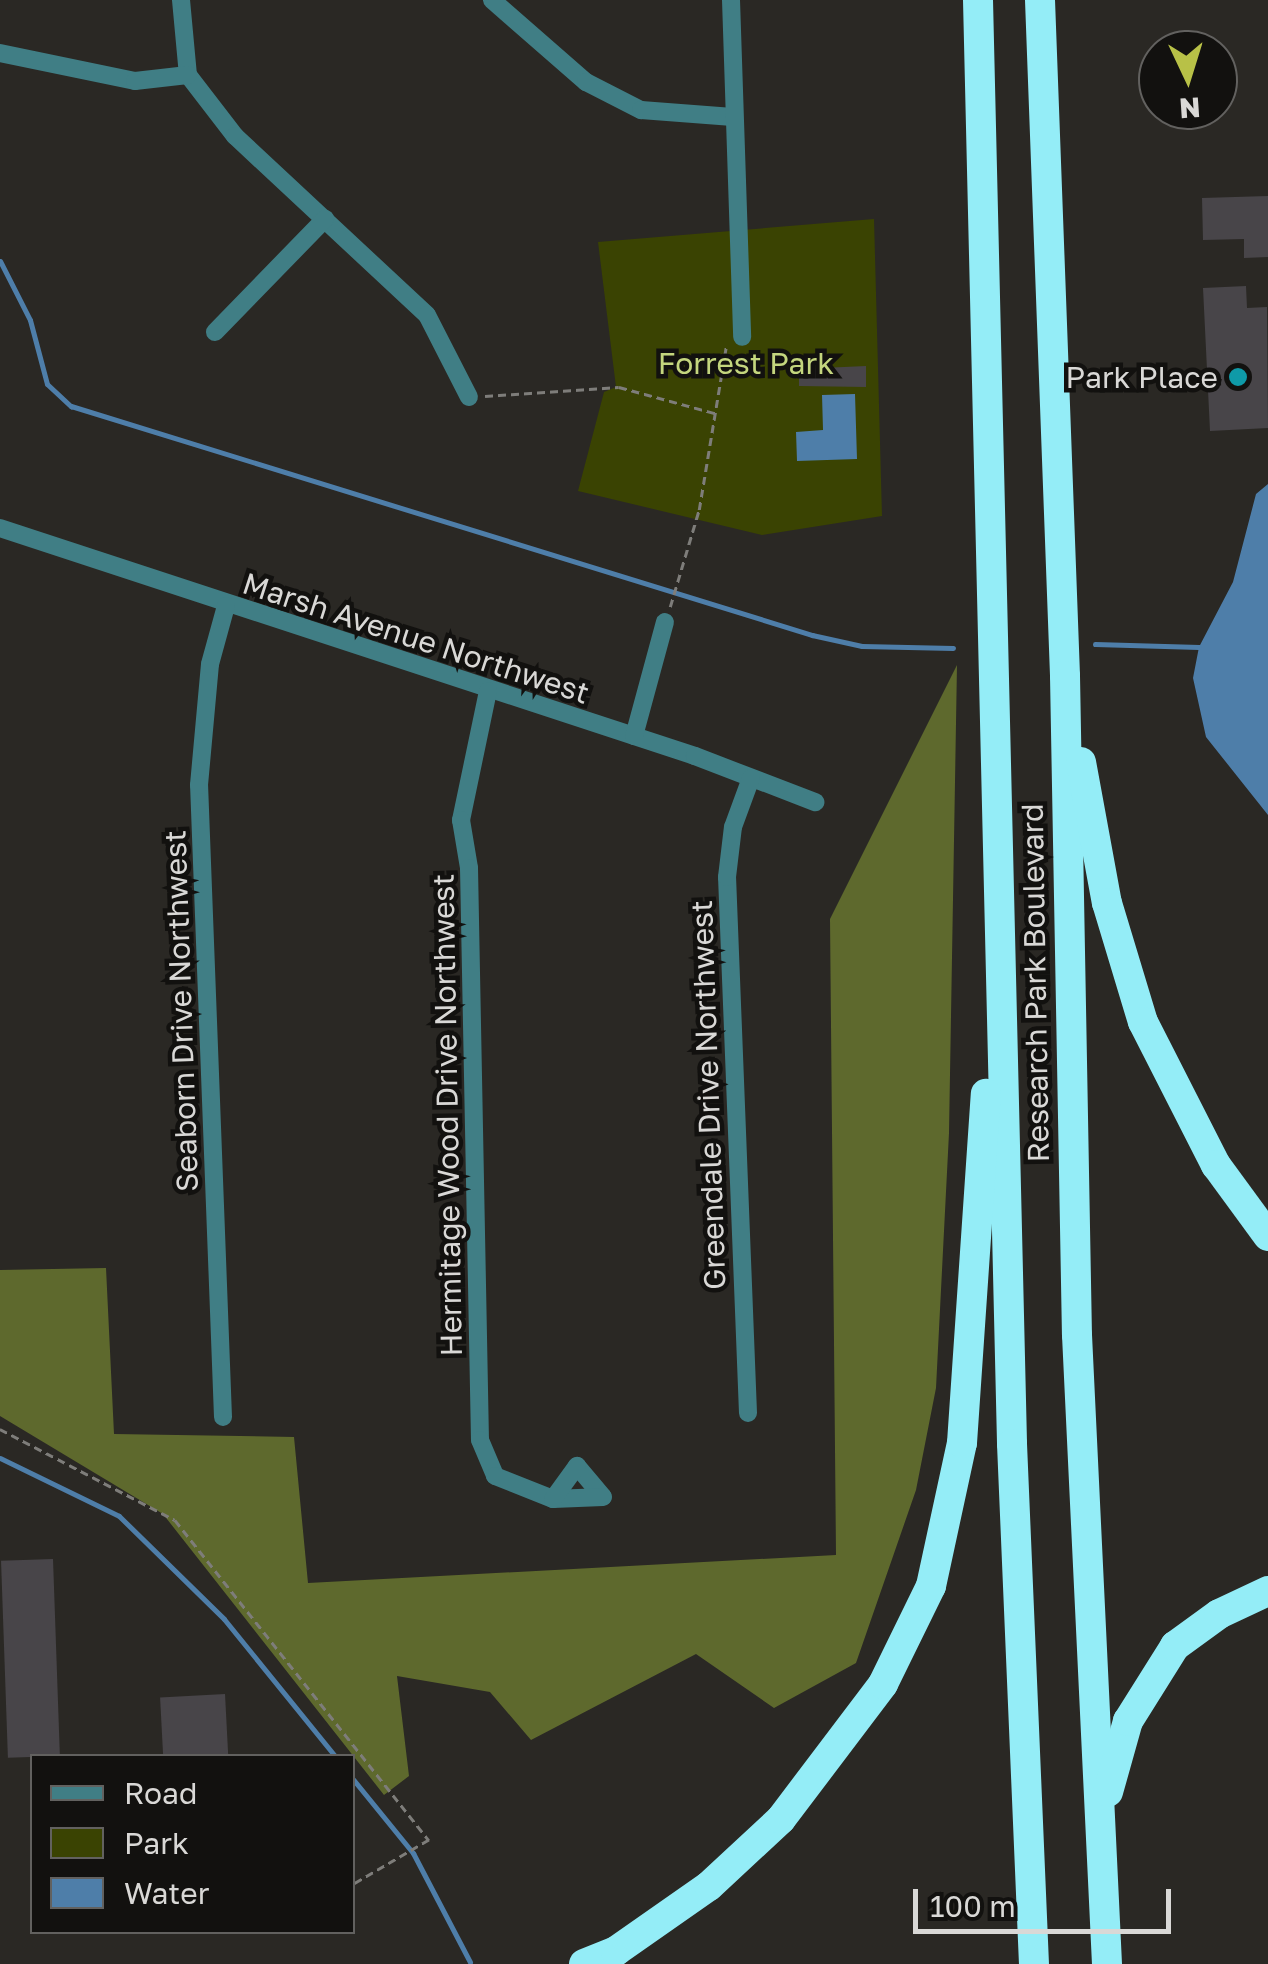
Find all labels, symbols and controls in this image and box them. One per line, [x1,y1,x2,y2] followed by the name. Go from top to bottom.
[1138,30,1238,130] north arrow
[1178,91,1202,126] text: N
[658,345,834,381] park label: Forrest Park
[1066,359,1218,395] place label: Park Place
[1227,366,1249,388] marker: Park Place
[238,565,594,711] street label: Marsh Avenue Northwest
[1014,803,1056,1163] street label: Research Park Boulevard
[157,829,205,1193] street label: Seaborn Drive Northwest
[425,873,469,1357] street label: Hermitage Wood Drive Northwest
[683,900,733,1290] street label: Greendale Drive Northwest
[30,1754,355,1934] legend
[124,1775,198,1811] text: Road
[124,1825,189,1861] text: Park
[918,1869,1176,1931] scale bar
[124,1875,209,1911] text: Water
[930,1888,1016,1924] text: 100 m

